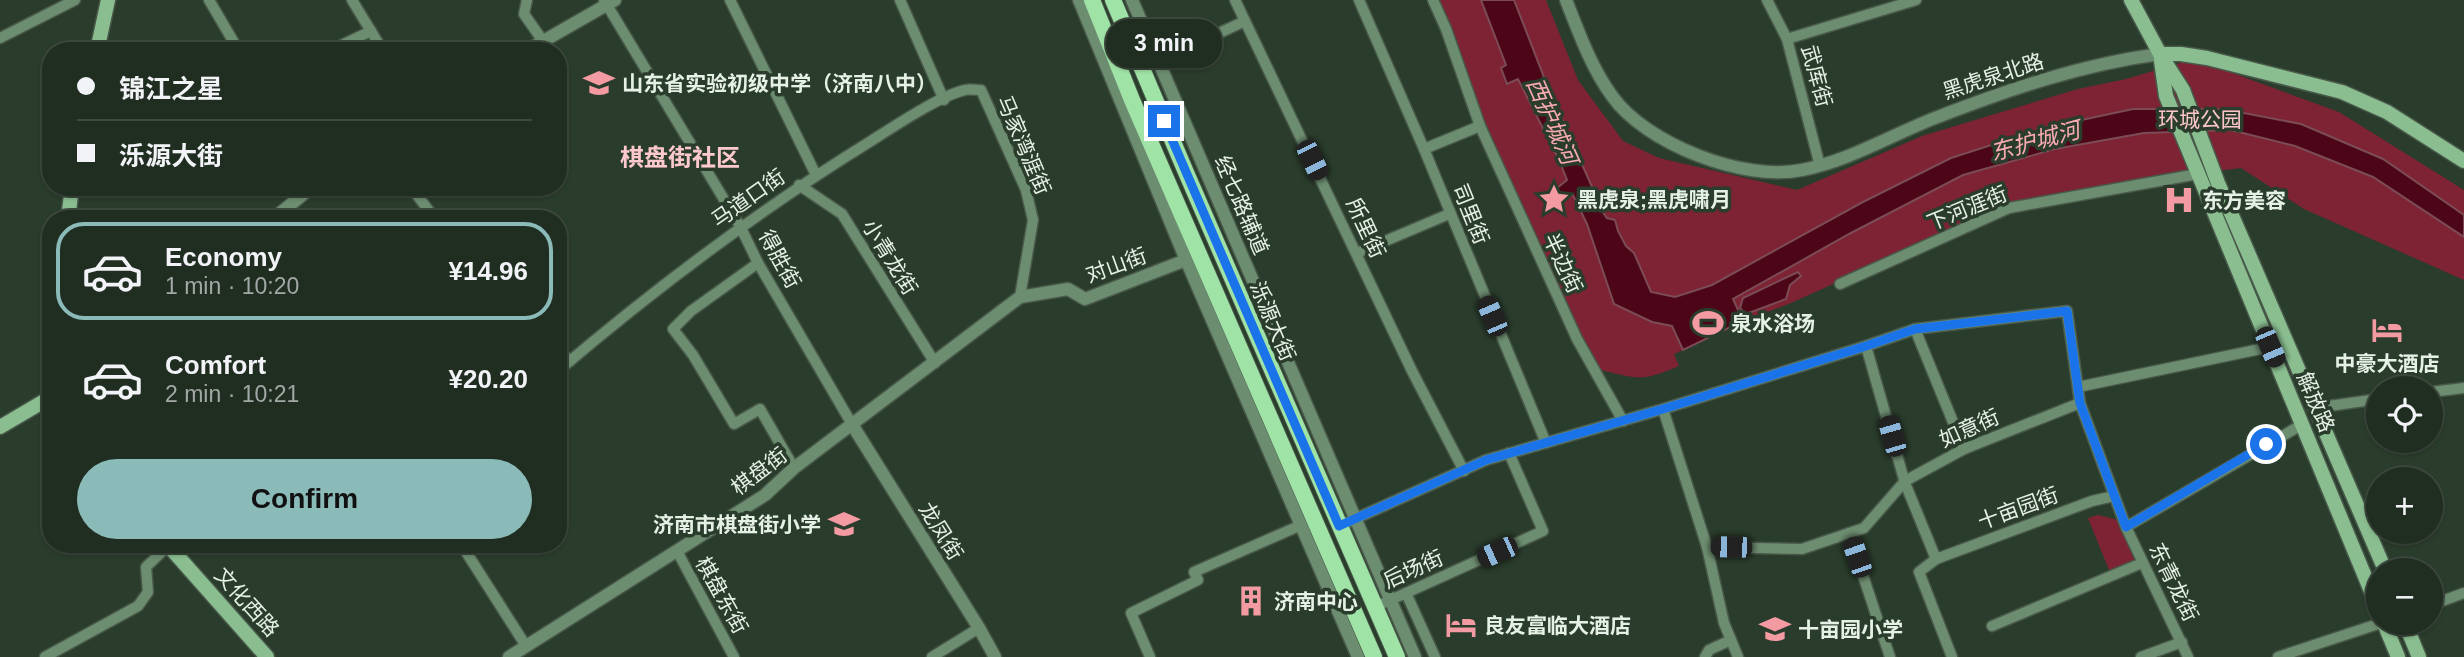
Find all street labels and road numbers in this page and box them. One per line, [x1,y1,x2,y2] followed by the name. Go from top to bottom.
[1798,43,1836,109] street label: 武库街
[1940,49,2046,103] street label: 黑虎泉北路
[993,92,1055,198] street label: 马家湾涯街
[1211,152,1273,258] street label: 经七路辅道
[707,164,789,232] street label: 马道口街
[1449,180,1493,248] street label: 司里街
[1924,182,2010,234] street label: 下河涯街
[1342,195,1390,261] street label: 所里街
[858,215,922,299] street label: 小青龙街
[755,226,805,292] street label: 得胜街
[1539,230,1587,296] street label: 半边街
[1082,243,1150,287] street label: 对山街
[1246,278,1300,364] street label: 泺源大街
[2293,369,2339,435] street label: 解放路
[1936,405,2002,451] street label: 如意街
[727,443,791,499] street label: 棋盘街
[1975,483,2061,533] street label: 十亩园街
[915,498,967,564] street label: 龙凤街
[2145,539,2203,625] street label: 东青龙街
[1380,546,1446,592] street label: 后场街
[692,553,752,637] street label: 棋盘东街
[210,563,284,641] street label: 文化西路

